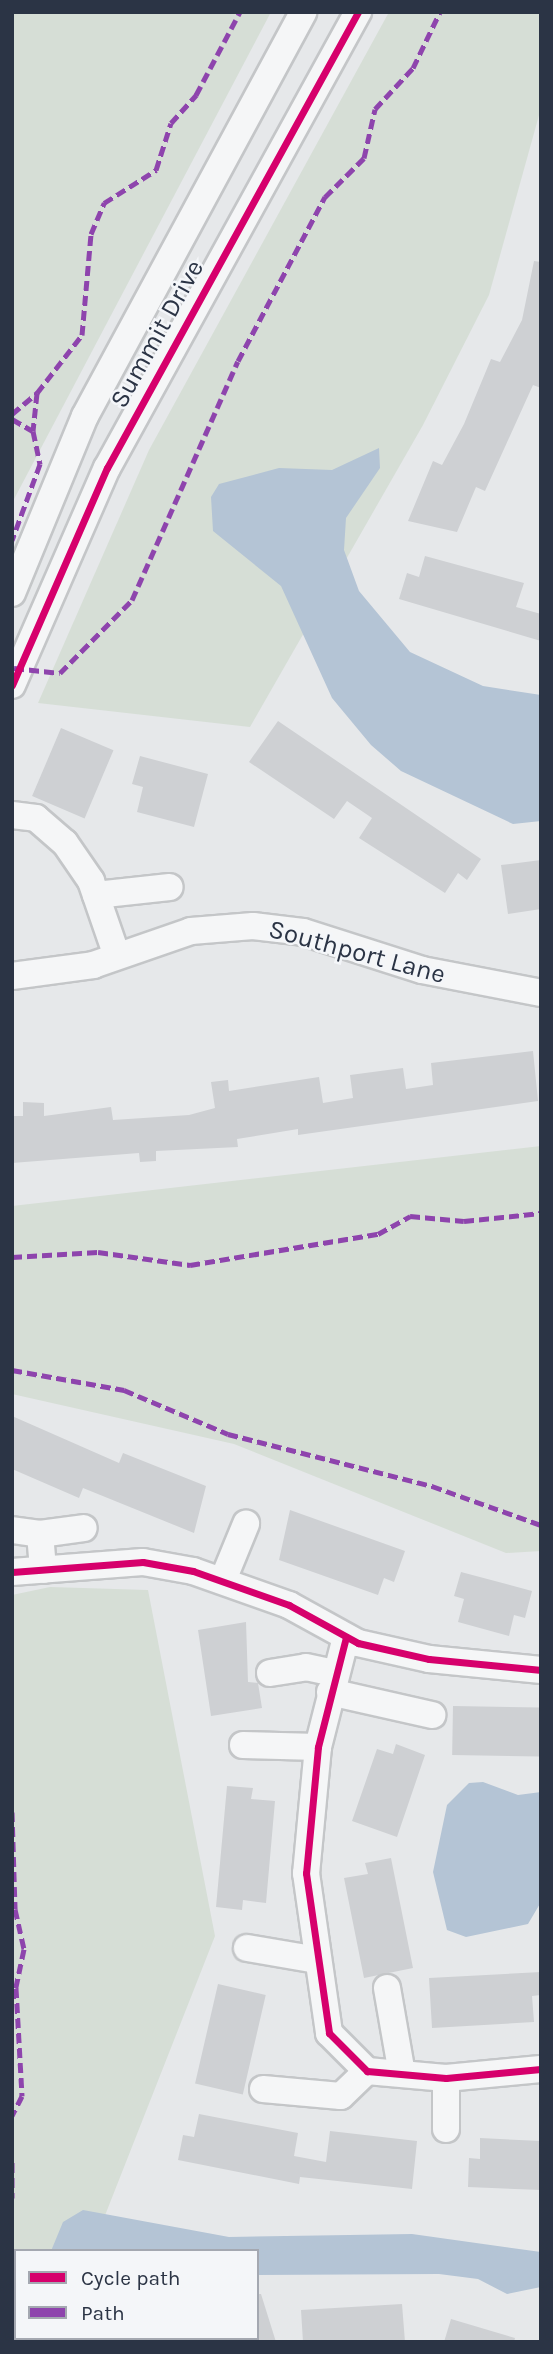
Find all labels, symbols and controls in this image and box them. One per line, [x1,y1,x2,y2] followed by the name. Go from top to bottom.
[103,254,211,414] street label: Summit Drive
[265,913,449,991] street label: Southport Lane
[14,2249,259,2340] legend
[81,2266,181,2290] text: Cycle path
[81,2301,125,2325] text: Path

